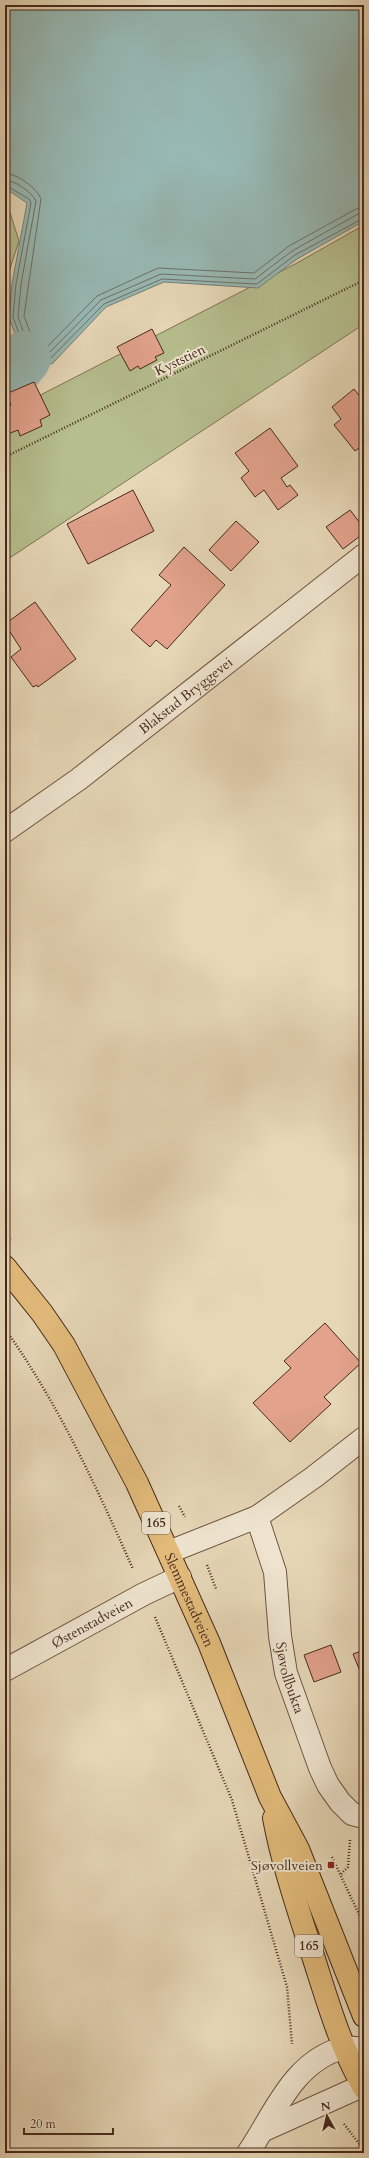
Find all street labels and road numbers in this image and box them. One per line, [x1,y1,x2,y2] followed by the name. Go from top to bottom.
[151,340,209,380] street label: Kyststien
[135,652,237,738] street label: Blakstad Bryggevei
[142,1512,170,1534] road number: 165
[160,1550,219,1650] street label: Slemmestadveien
[48,1593,136,1652] street label: Østenstadveien
[272,1640,309,1716] street label: Sjøvollbukta
[295,1935,323,1957] road number: 165

